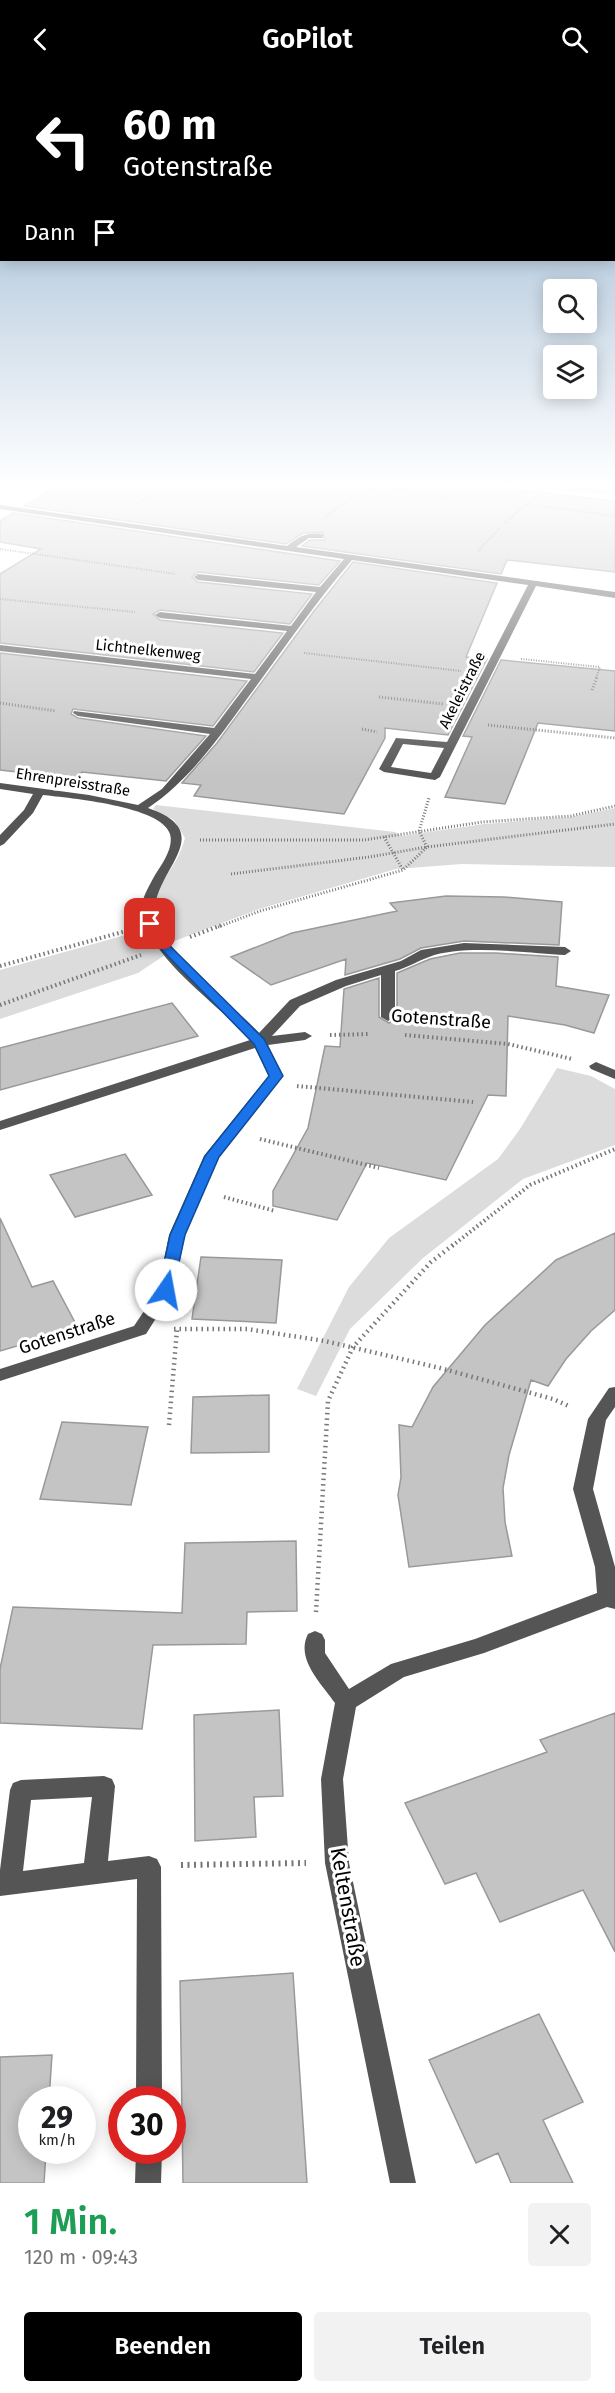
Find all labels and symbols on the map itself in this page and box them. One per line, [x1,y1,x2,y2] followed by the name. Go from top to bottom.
[95,636,202,664] street label: Lichtnelkenweg
[435,649,489,731] street label: Akeleistraße
[15,764,131,800] street label: Ehrenpreisstraße
[124,898,175,949] pin
[390,1005,492,1033] street label: Gotenstraße
[134,1258,198,1322] position arrow
[16,1307,118,1359] street label: Gotenstraße
[325,1845,371,1969] street label: Keltenstraße
[108,2086,186,2164] speed limit sign: 30

